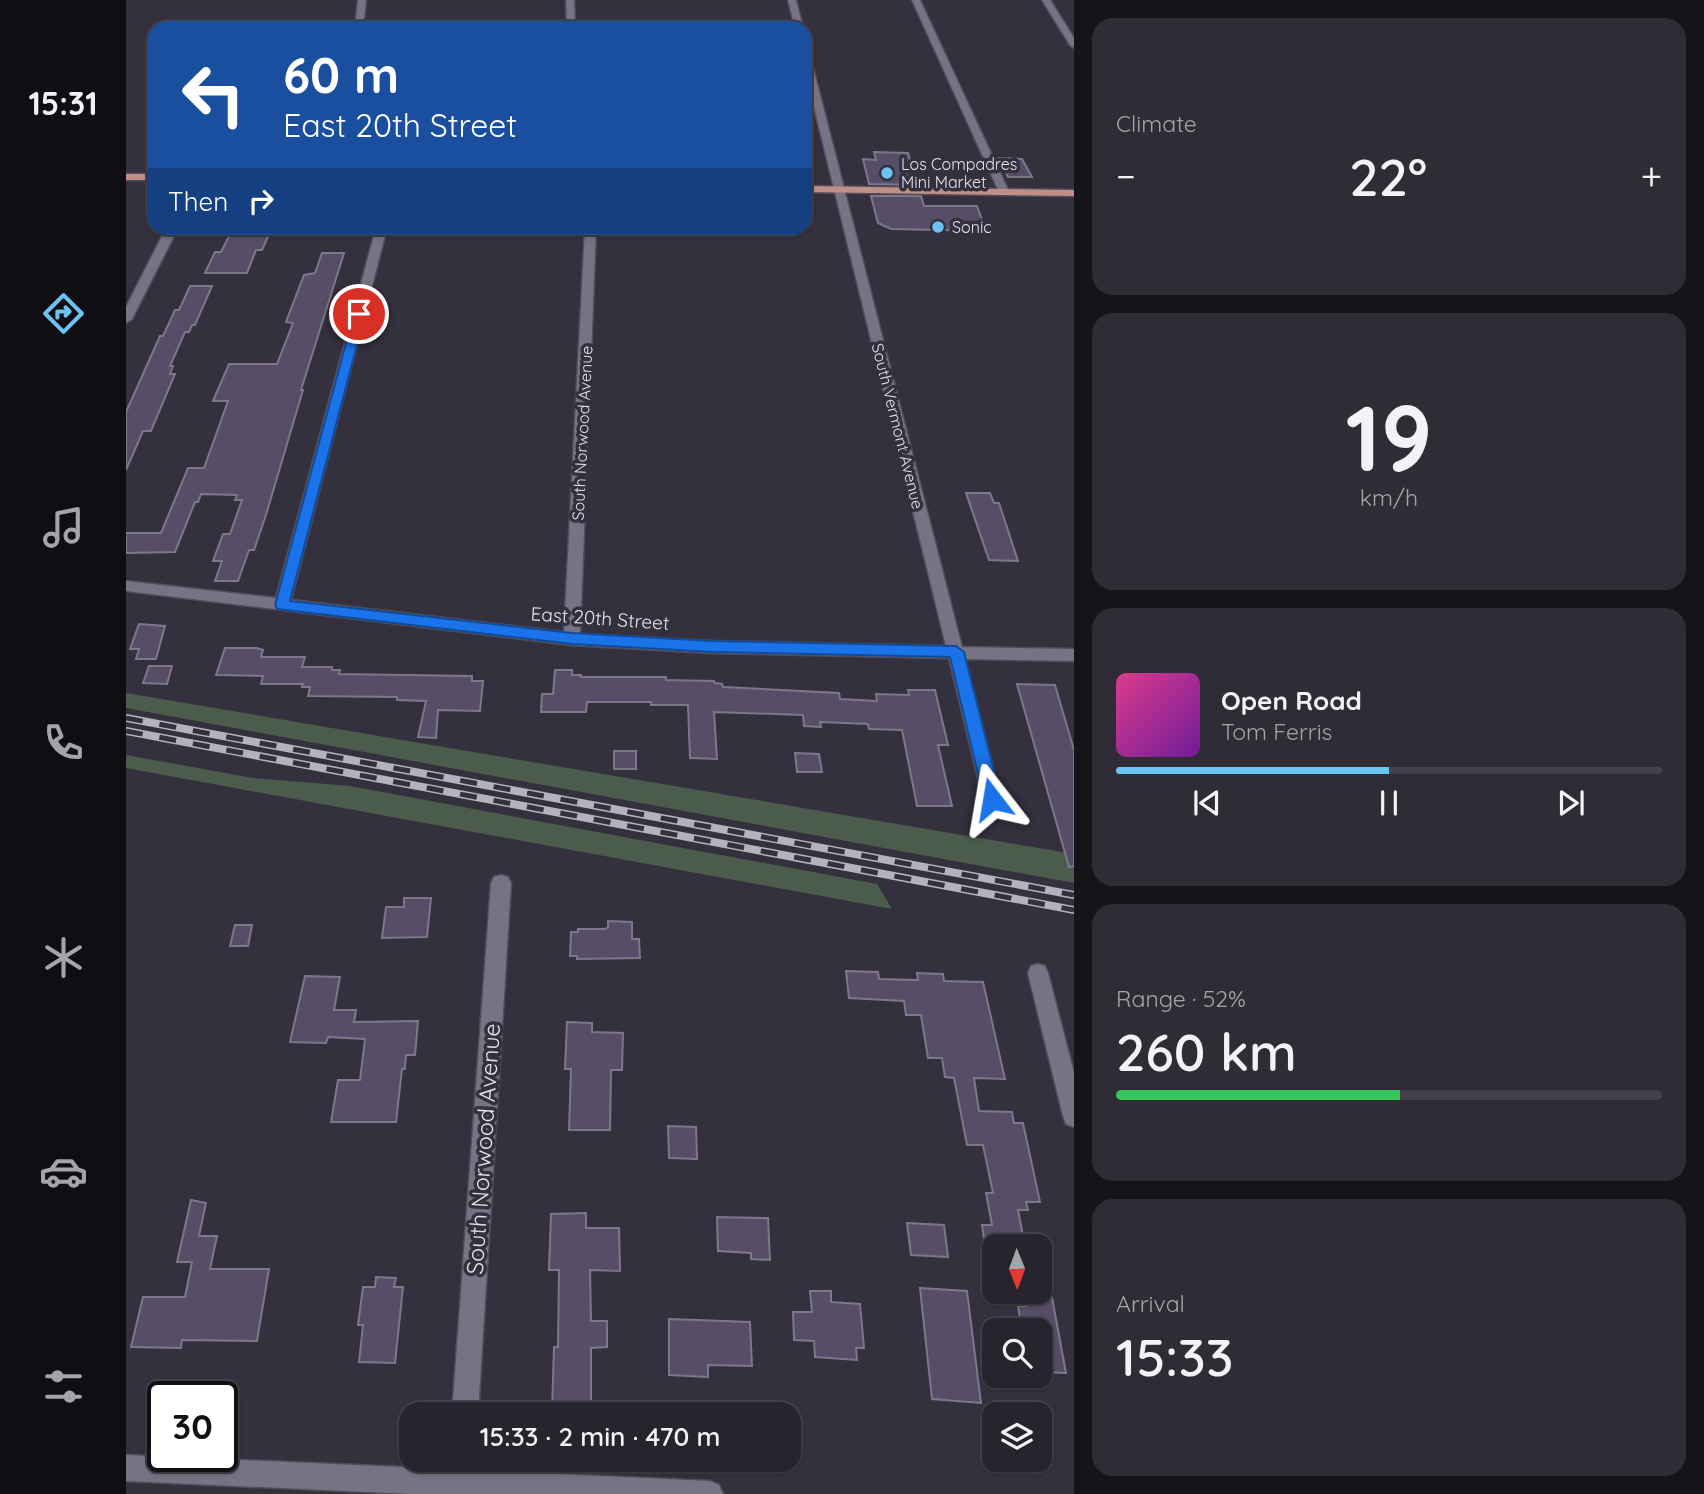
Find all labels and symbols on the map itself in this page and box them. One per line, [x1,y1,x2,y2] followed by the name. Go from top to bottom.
[901,154,1017,192] place label: Los Compadres Mini Market
[879,165,895,181] marker: Los Compadres Mini Market
[952,217,992,237] place label: Sonic
[930,219,946,235] marker: Sonic
[329,284,389,344] pin
[868,341,928,511] street label: South Vermont Avenue
[567,345,597,521] street label: South Norwood Avenue
[530,601,670,635] street label: East 20th Street
[955,762,1029,836] position arrow
[460,1022,506,1276] street label: South Norwood Avenue
[982,1234,1052,1304] north arrow
[147,1381,238,1472] speed limit sign: 30

